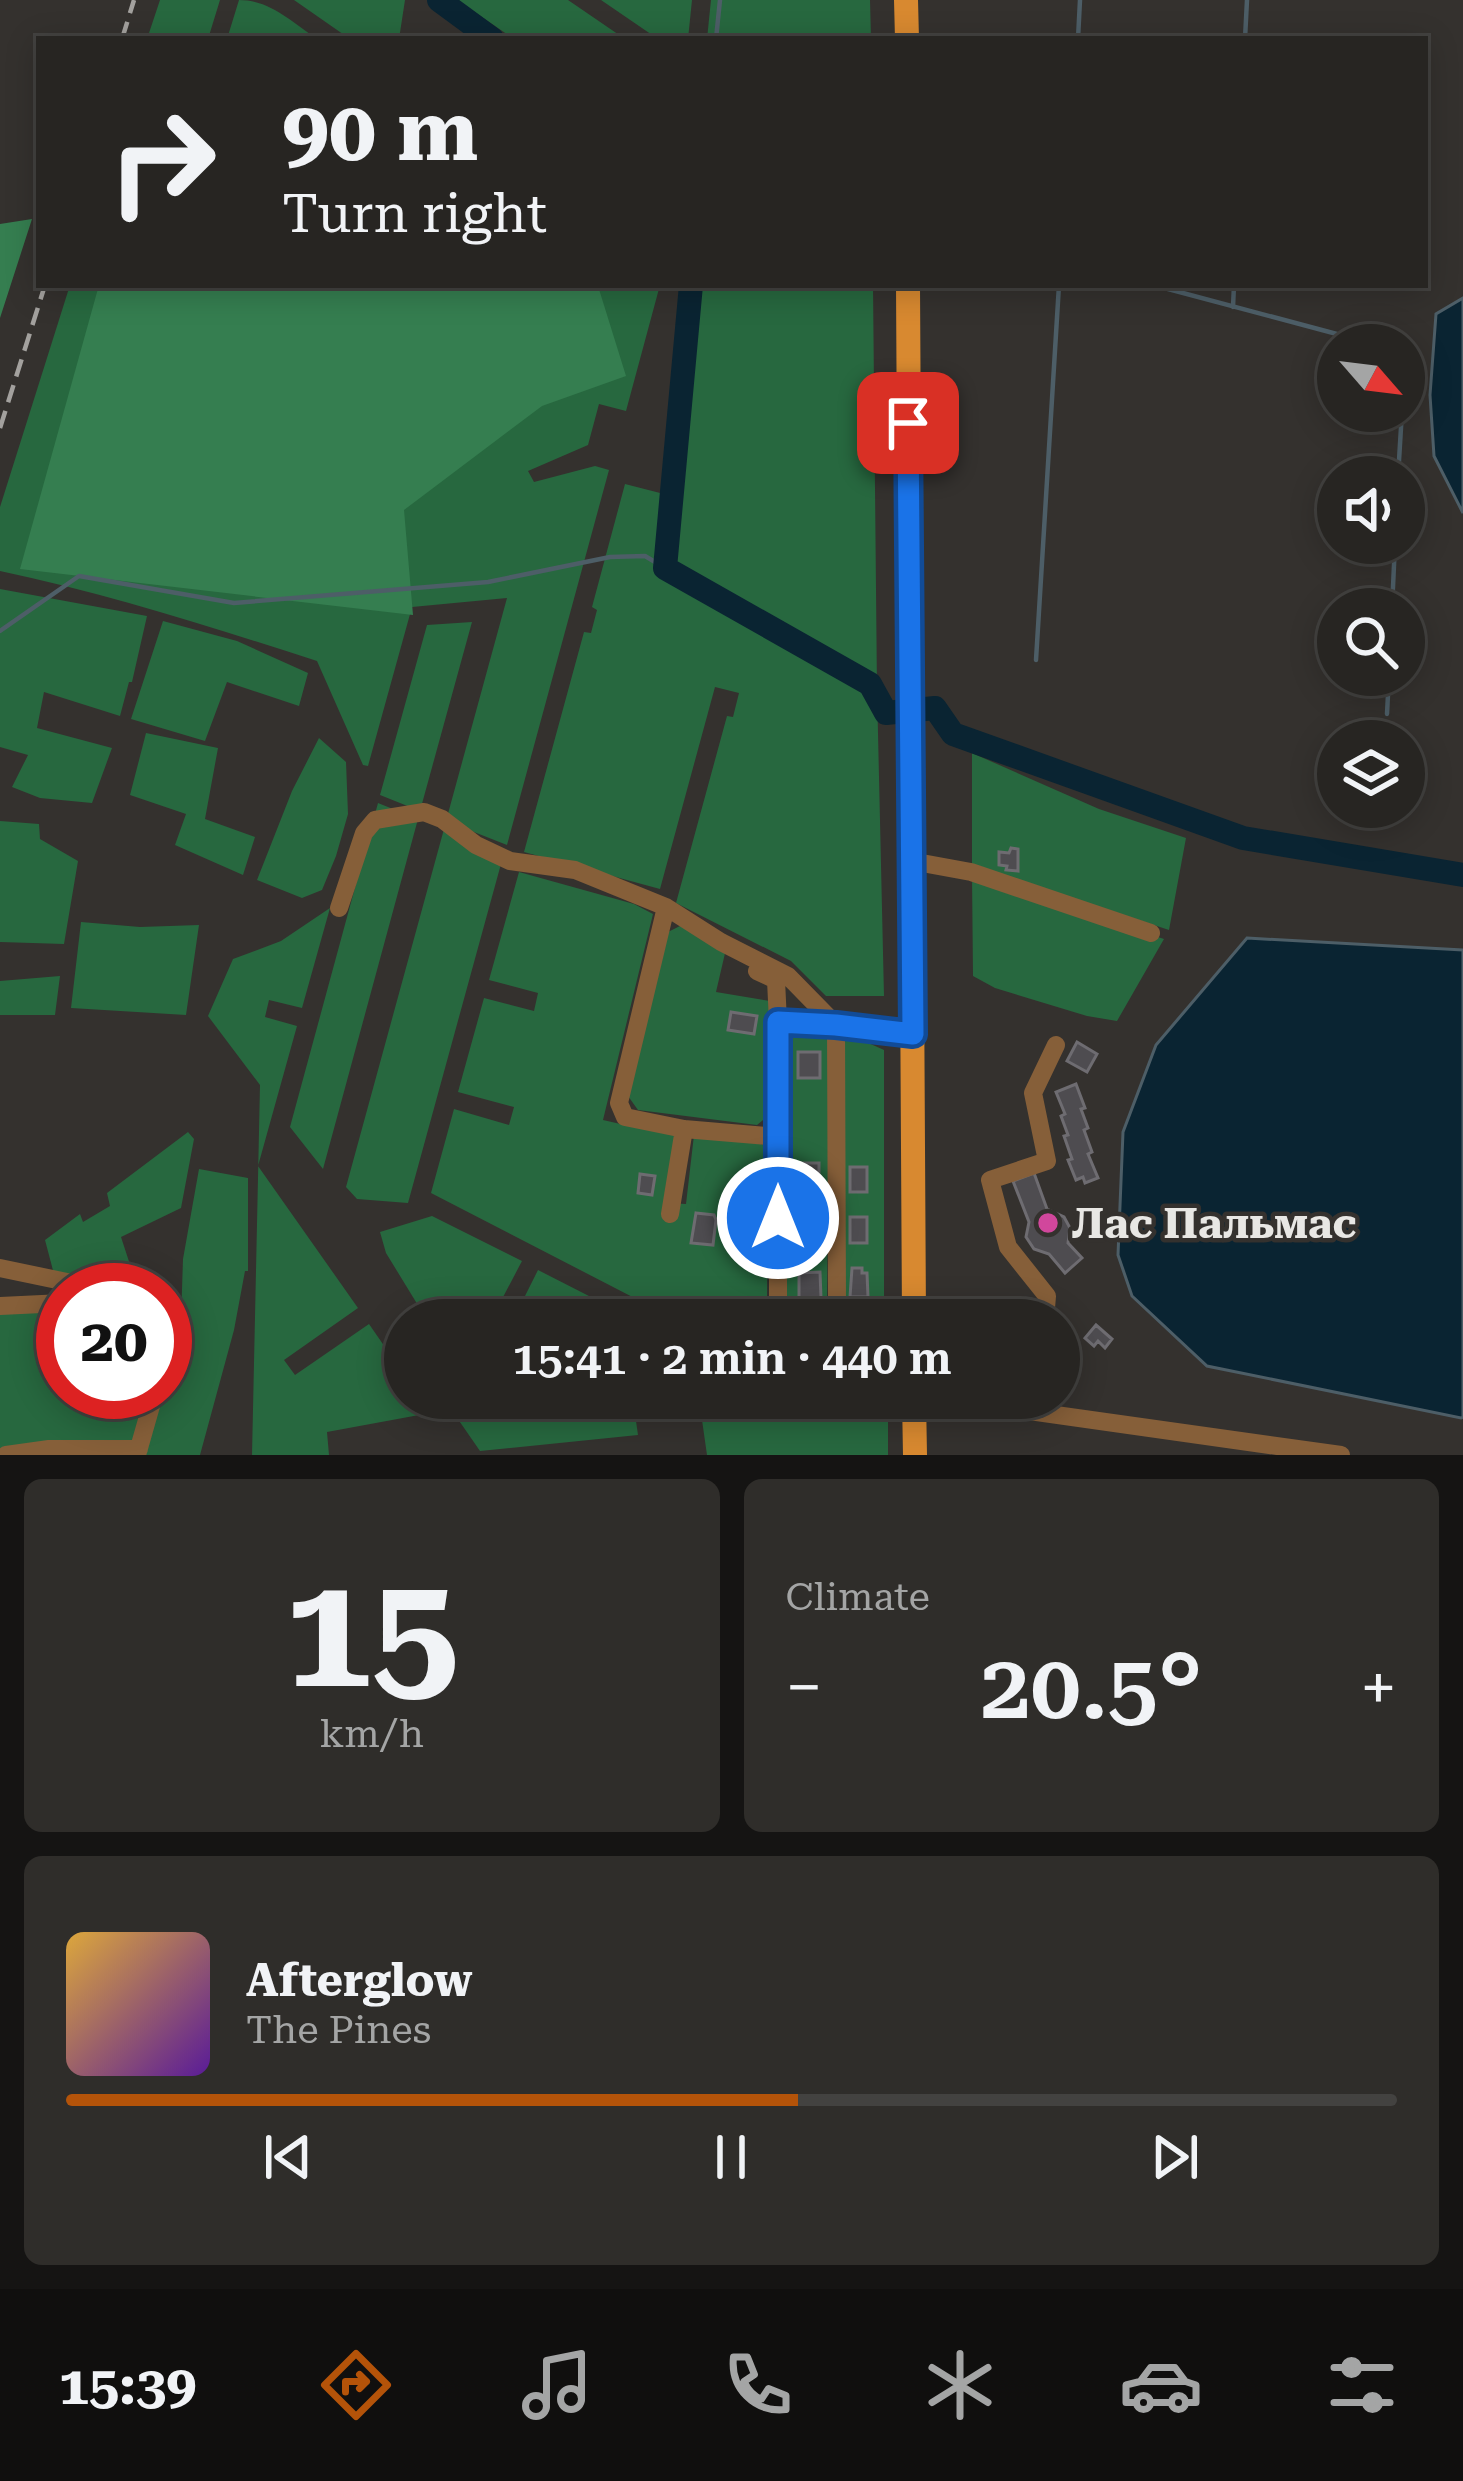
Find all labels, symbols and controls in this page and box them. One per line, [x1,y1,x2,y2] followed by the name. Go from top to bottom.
[282,82,478,180] text: 90 m
[84,84,240,240] icon: right
[282,182,547,245] text: Turn right
[1317,324,1425,432] north arrow
[1317,324,1425,828] map controls
[857,372,959,474] pin
[875,390,941,456] icon: arrive
[1317,456,1425,564] button: sound
[1317,588,1425,696] button: search
[1317,720,1425,828] button: layers
[715,1155,841,1281] position arrow
[1072,1199,1357,1248] place label: Лас Пальмас
[1035,1210,1061,1236] marker: Лас Пальмас
[36,1263,192,1419] speed limit sign: 20
[512,1332,952,1385] text: 15:41 · 2 min · 440 m
[284,1541,459,1724] text: 15
[786,1574,930,1620] text: Climate
[980,1635,1202,1740] text: 20.5°
[786,1649,822,1726] text: −
[1360,1649,1397,1726] text: +
[320,1711,424,1757] text: km/h
[246,1954,472,2007] text: Afterglow
[246,2007,431,2053] text: The Pines
[255,2124,321,2190] icon: previous
[698,2124,764,2190] icon: pause
[1142,2124,1208,2190] icon: next
[314,2343,398,2427] icon: directions
[515,2343,599,2427] icon: music
[716,2343,800,2427] icon: phone
[918,2343,1002,2427] icon: climate
[1119,2343,1203,2427] icon: car
[1320,2343,1404,2427] icon: filters
[59,2354,197,2417] text: 15:39

